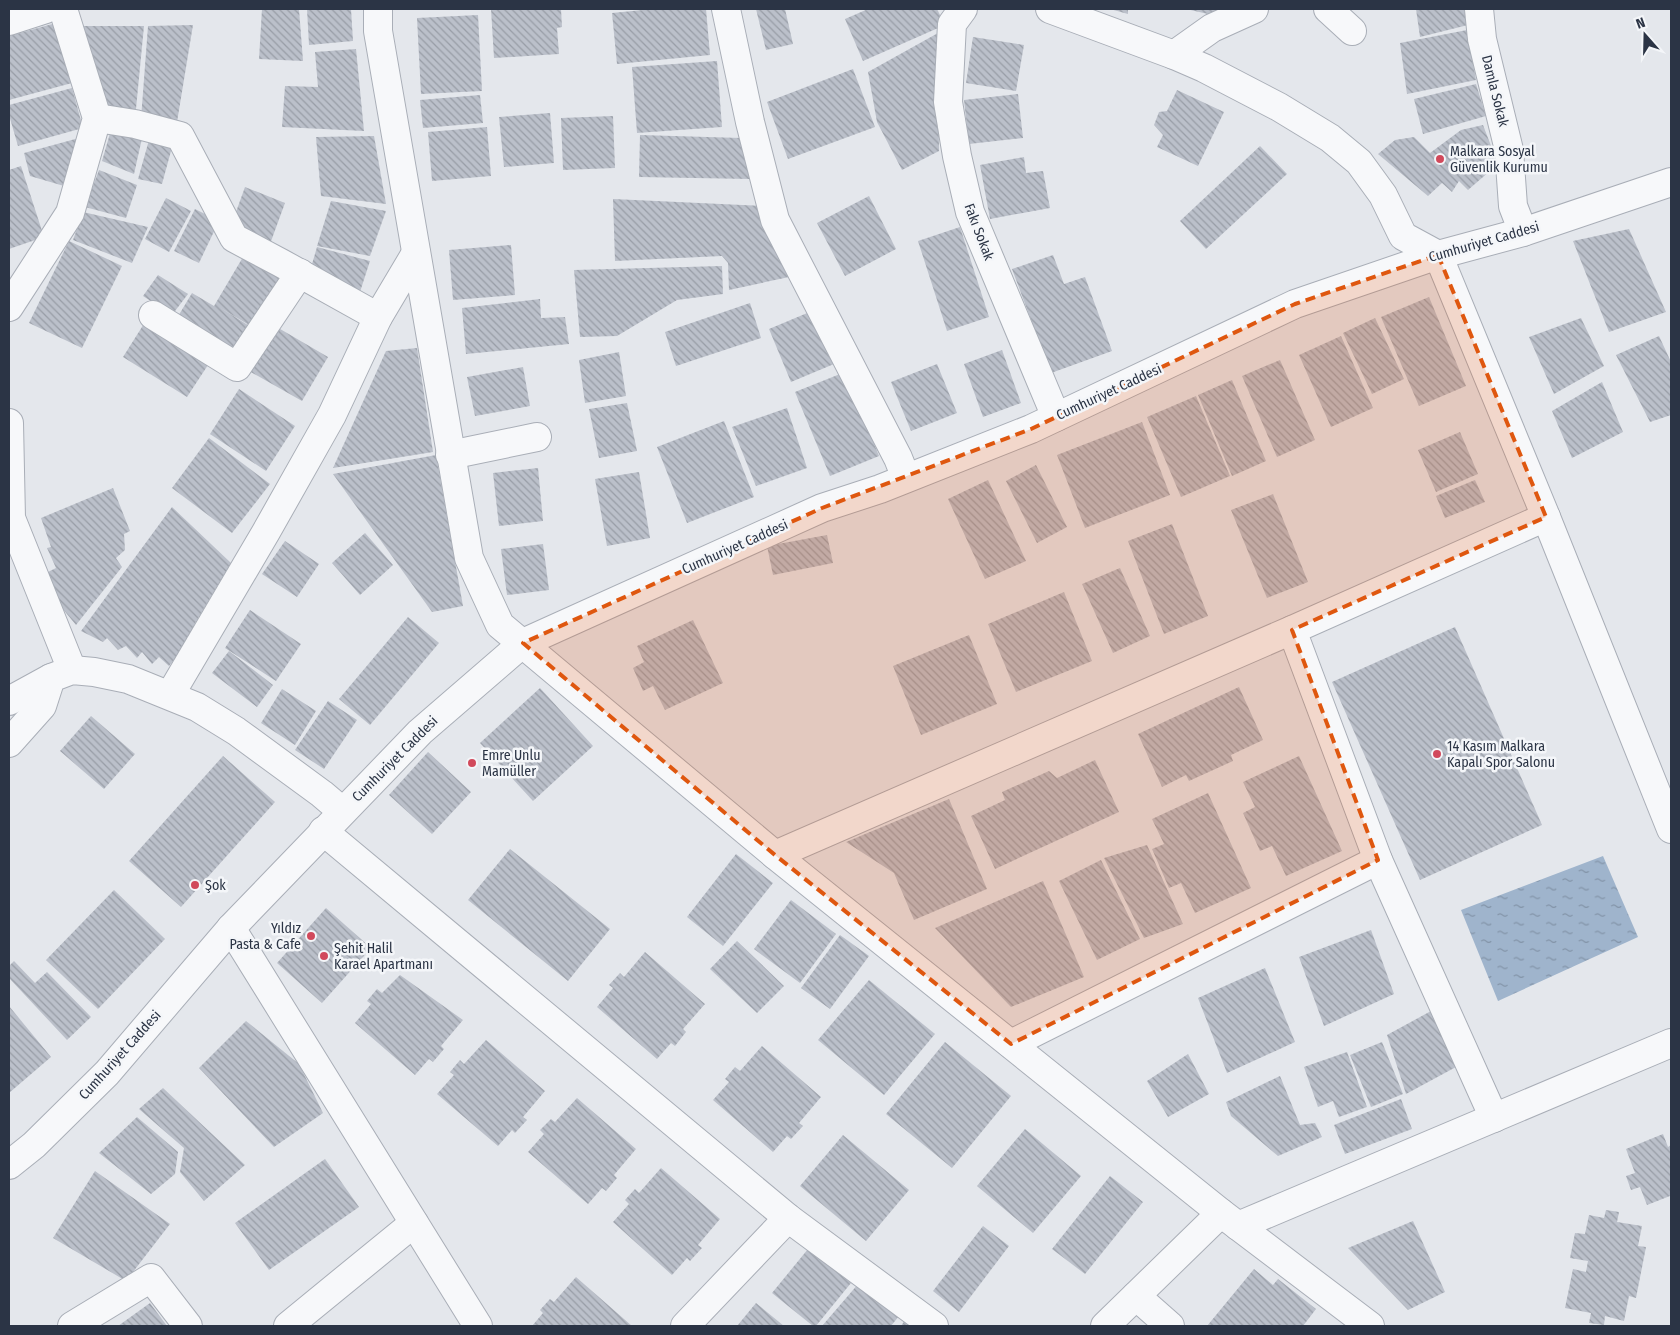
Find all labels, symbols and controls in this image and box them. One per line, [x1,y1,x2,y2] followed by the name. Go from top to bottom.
[1620,10,1670,60] north arrow
[1634,14,1648,33] text: N
[1478,53,1512,129] street label: Damla Sokak
[1450,143,1548,176] place label: Malkara Sosyal Güvenlik Kurumu
[1434,153,1446,165] marker: Malkara Sosyal Güvenlik Kurumu
[960,201,998,263] street label: Fakı Sokak
[1427,218,1541,266] street label: Cumhuriyet Caddesi
[1054,360,1164,424] street label: Cumhuriyet Caddesi
[679,516,791,578] street label: Cumhuriyet Caddesi
[349,713,441,805] street label: Cumhuriyet Caddesi
[1447,738,1555,771] place label: 14 Kasım Malkara Kapalı Spor Salonu
[482,747,541,780] place label: Emre Unlu Mamüller
[1431,748,1443,760] marker: 14 Kasım Malkara Kapalı Spor Salonu
[466,757,478,769] marker: Emre Unlu Mamüller
[205,877,226,894] place label: Şok
[189,879,201,891] marker: Şok
[230,920,301,953] place label: Yıldız Pasta & Cafe
[305,930,317,942] marker: Yıldız Pasta & Cafe
[334,940,433,973] place label: Şehit Halil Karael Apartmanı
[318,950,330,962] marker: Şehit Halil Karael Apartmanı
[75,1007,165,1103] street label: Cumhuriyet Caddesi

